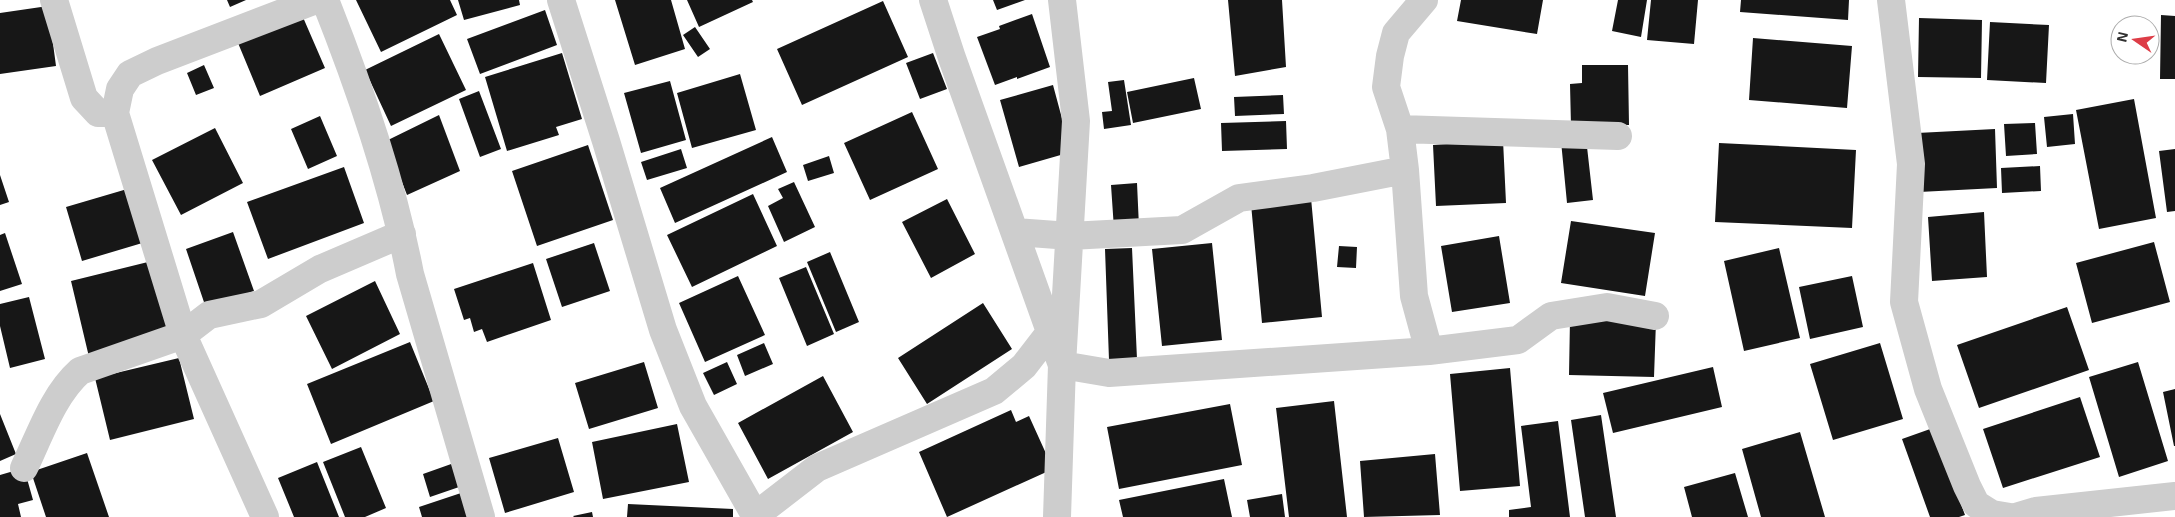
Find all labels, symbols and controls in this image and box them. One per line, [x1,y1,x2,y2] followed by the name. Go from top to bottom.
[2110,15,2160,65] north arrow
[2112,30,2131,44] text: N

